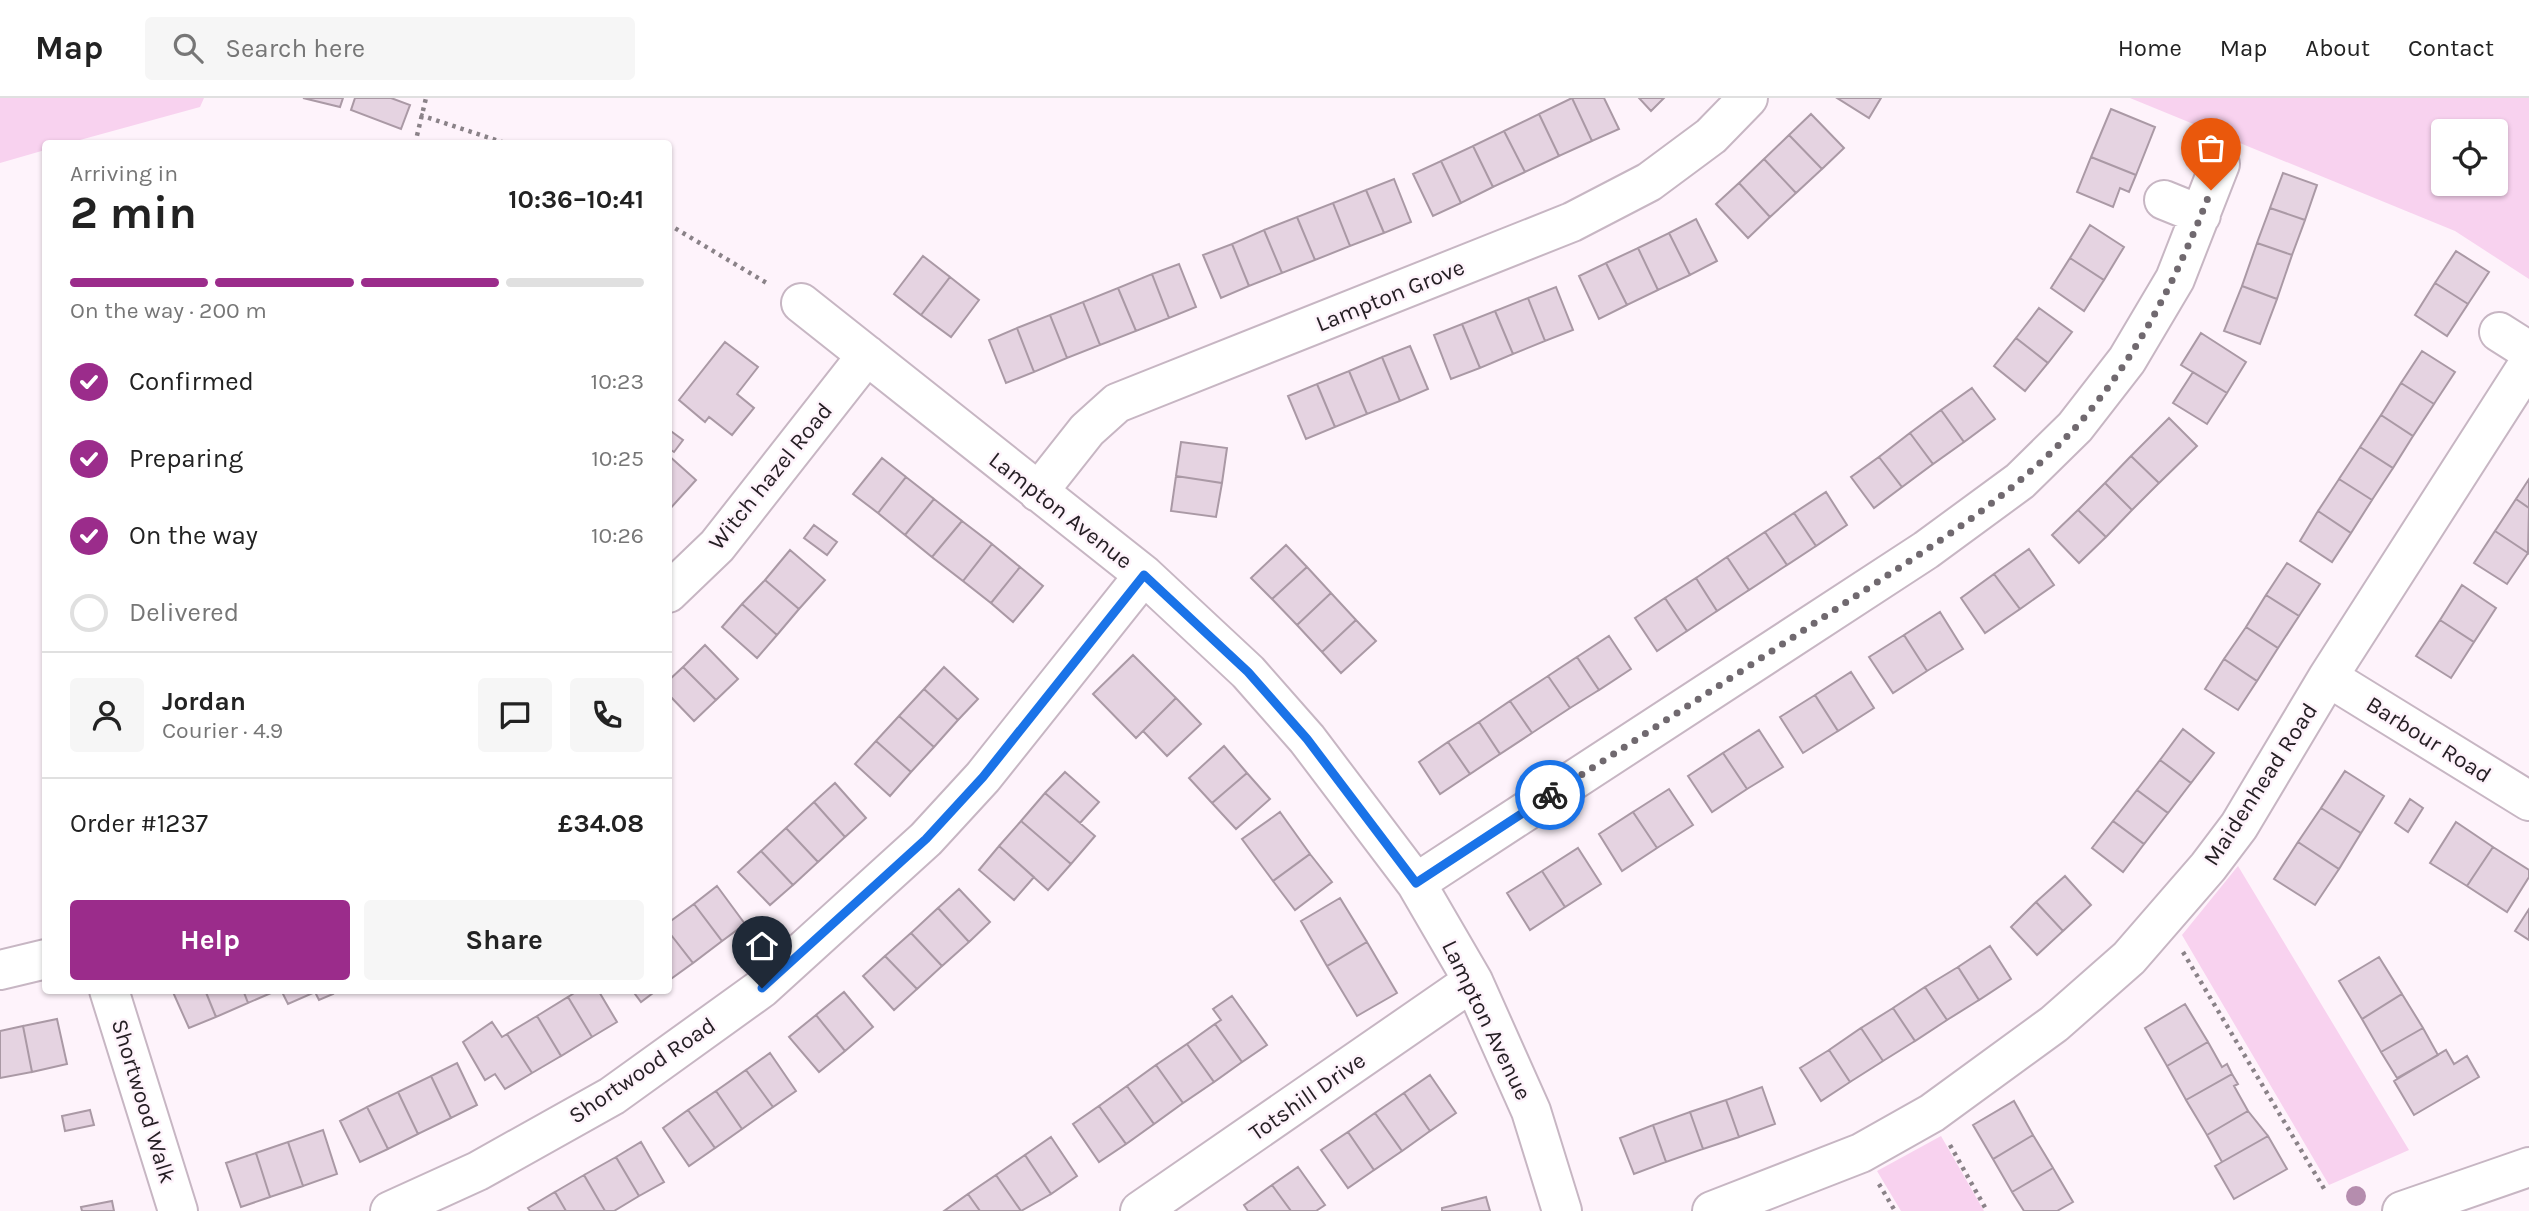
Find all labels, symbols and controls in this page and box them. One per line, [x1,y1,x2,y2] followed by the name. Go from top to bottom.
[145,17,635,80] search box
[35,29,103,67] text: Map
[169,29,207,67] icon: search
[225,33,365,64] text: Search here
[2118,34,2182,62] text: Home
[2220,34,2267,62] text: Map
[2305,34,2370,62] text: About
[2408,34,2494,62] text: Contact
[2181,118,2241,190] pin
[2431,119,2508,196] map controls
[2431,119,2508,196] button: locate
[2192,129,2230,167] icon: bag
[70,160,178,187] text: Arriving in
[508,184,644,215] text: 10:36–10:41
[70,186,197,240] text: 2 min
[1312,253,1468,338] street label: Lampton Grove
[70,297,267,324] text: On the way · 200 m
[70,363,108,401] icon: check
[129,366,254,397] text: Confirmed
[591,368,644,395] text: 10:23
[703,397,838,555] street label: Witch hazel Road
[70,440,108,478] icon: check
[129,443,243,474] text: Preparing
[591,445,644,472] text: 10:25
[984,446,1138,575] street label: Lampton Avenue
[70,517,108,555] icon: check
[129,520,258,551] text: On the way
[591,522,644,549] text: 10:26
[129,597,239,628] text: Delivered
[70,678,144,752] button: person
[478,678,552,752] button: chat
[570,678,644,752] button: phone
[162,686,246,717] text: Jordan
[2361,690,2496,789] street label: Barbour Road
[2198,698,2323,871] street label: Maidenhead Road
[162,717,283,744] text: Courier · 4.9
[1515,760,1585,830] courier
[1531,776,1569,814] icon: bike
[70,808,208,839] text: Order #1237
[558,808,644,839] text: £34.08
[70,900,350,980] button: Help
[364,900,644,980] button: Share
[732,916,792,988] pin
[743,927,781,965] icon: home
[1436,936,1537,1105] street label: Lampton Avenue
[564,1011,721,1129] street label: Shortwood Road
[106,1016,181,1186] street label: Shortwood Walk
[1244,1046,1371,1146] street label: Totshill Drive

